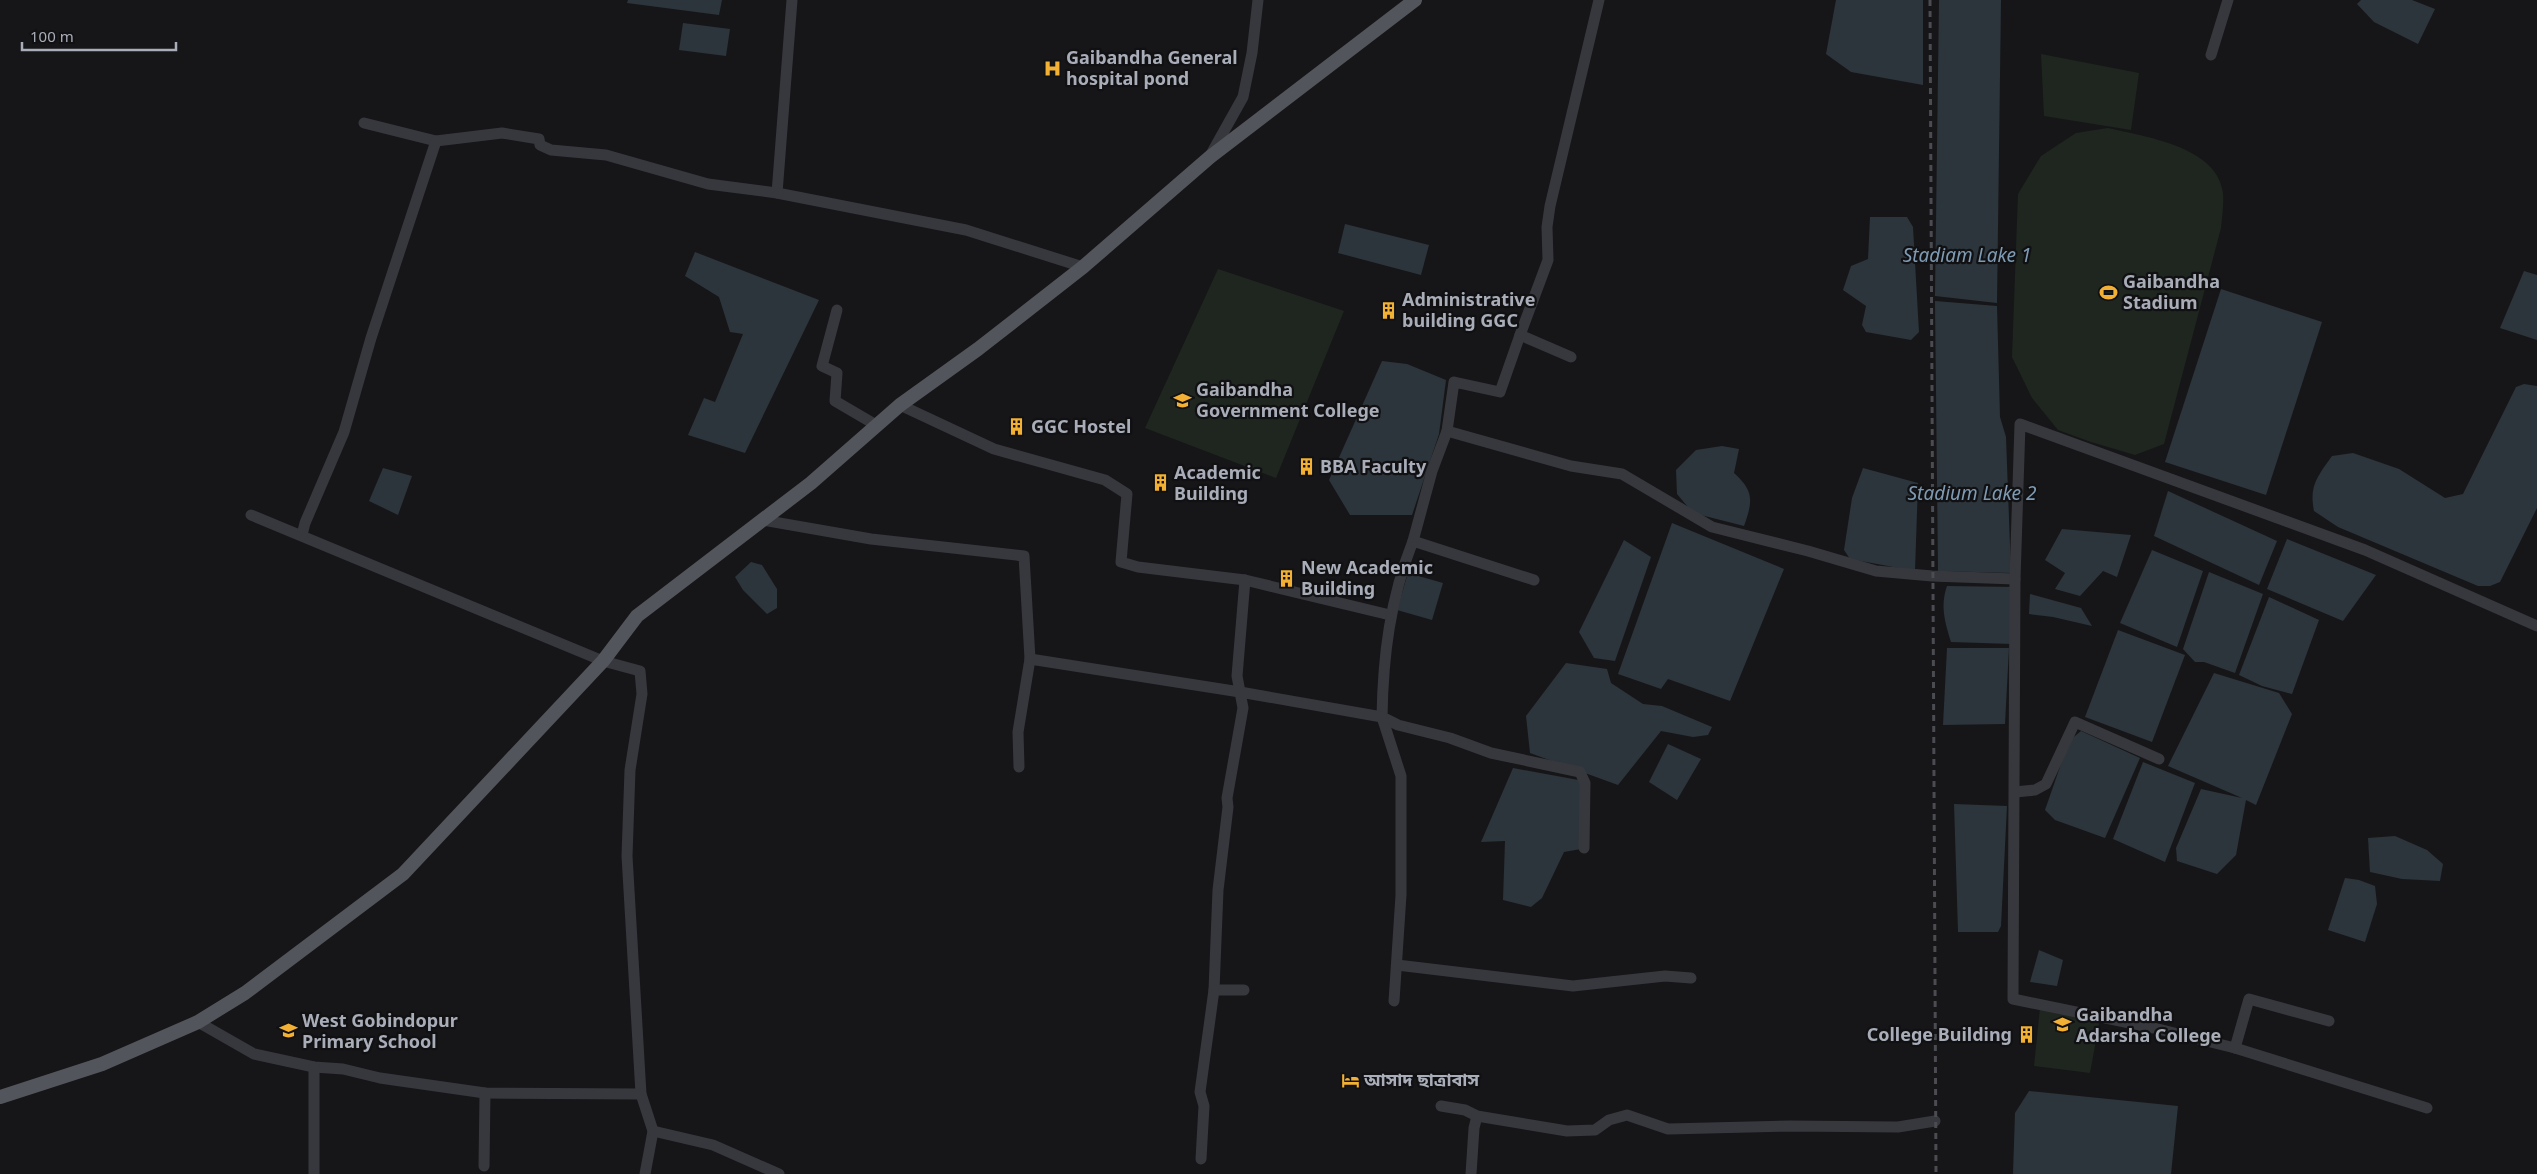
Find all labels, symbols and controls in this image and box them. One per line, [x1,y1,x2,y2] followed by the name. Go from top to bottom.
[22,20,176,52] scale bar
[30,26,74,46] text: 100 m
[1066,45,1238,90] place label: Gaibandha General hospital pond
[1042,58,1062,78] hospital icon: Gaibandha General hospital pond
[1903,242,2031,268] water label: Stadiam Lake 1
[2123,269,2220,314] place label: Gaibandha Stadium
[2099,282,2119,302] sports icon: Gaibandha Stadium
[1402,287,1535,332] place label: Administrative building GGC
[1378,300,1398,320] building icon: Administrative building GGC
[1196,377,1380,422] place label: Gaibandha Government College
[1172,390,1192,410] school or university icon: Gaibandha Government College
[1031,414,1131,438] place label: GGC Hostel
[1007,417,1027,437] building icon: GGC Hostel
[1320,454,1427,478] place label: BBA Faculty
[1296,457,1316,477] building icon: BBA Faculty
[1174,460,1261,505] place label: Academic Building
[1150,473,1170,493] building icon: Academic Building
[1908,480,2037,506] water label: Stadium Lake 2
[1301,555,1433,600] place label: New Academic Building
[1277,568,1297,588] building icon: New Academic Building
[2076,1002,2221,1047] place label: Gaibandha Adarsha College
[302,1008,458,1053] place label: West Gobindopur Primary School
[2052,1015,2072,1035] school or university icon: Gaibandha Adarsha College
[278,1021,298,1041] school or university icon: West Gobindopur Primary School
[1867,1022,2012,1046] place label: College Building
[2016,1025,2036,1045] building icon: College Building
[1363,1067,1479,1091] place label: আসাদ ছাত্রাবাস
[1340,1070,1360,1090] hotel icon: আসাদ ছাত্রাবাস

